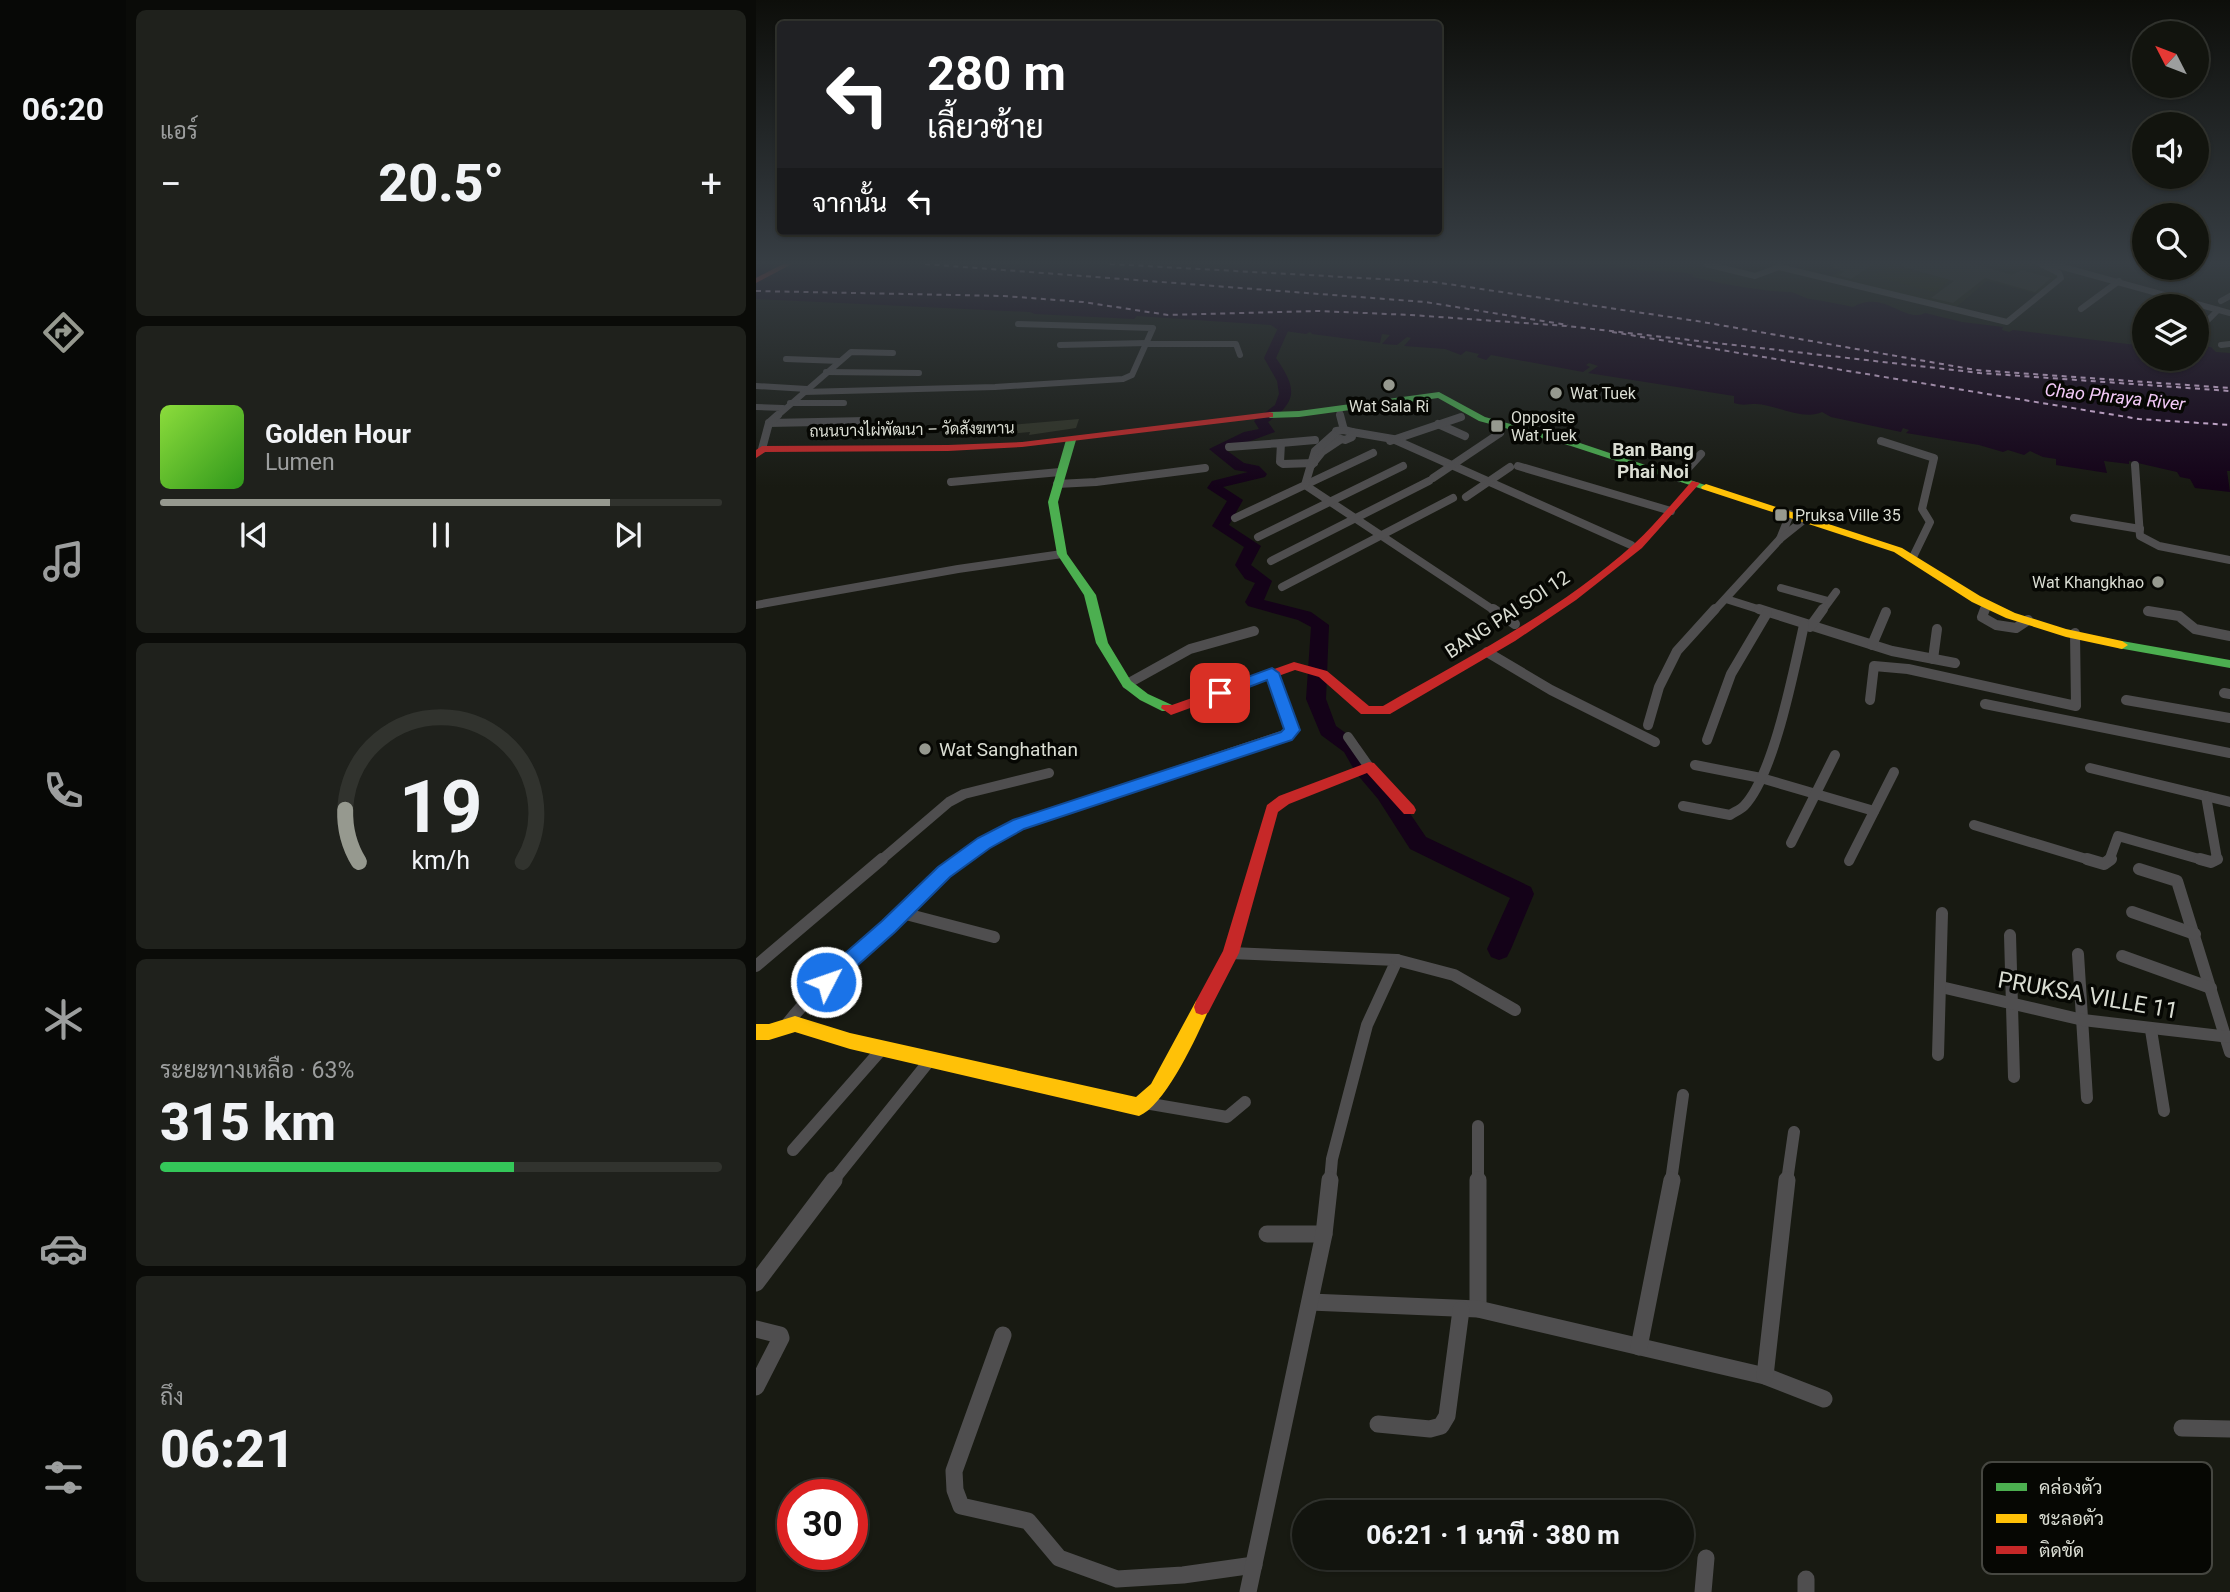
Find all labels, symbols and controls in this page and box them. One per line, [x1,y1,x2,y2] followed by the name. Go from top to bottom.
[2132,21,2208,98] north arrow
[2132,21,2209,371] map controls
[927,45,1066,102] text: 280 m
[812,49,903,140] icon: left
[22,90,104,128] text: 06:20
[927,108,1044,146] text: เลี้ยวซ้าย
[2132,112,2209,189] button: sound
[160,118,198,145] text: แอร์
[378,153,504,214] text: 20.5°
[160,162,182,206] text: −
[700,162,722,206] text: +
[901,182,939,220] icon: left
[812,188,887,218] text: จากนั้น
[2132,203,2209,280] button: search
[2132,294,2209,371] button: layers
[39,308,88,357] icon: directions
[1381,377,1397,393] marker: Wat Sala Ri
[2044,379,2187,414] water label: Chao Phraya River
[1570,384,1637,403] place label: Wat Tuek
[1548,385,1564,401] marker: Wat Tuek
[1349,397,1429,416] place label: Wat Sala Ri
[1511,408,1578,445] place label: Opposite Wat Tuek
[809,416,1015,441] street label: ถนนบางไผ่พัฒนา – วัดสังฆทาน
[1489,418,1505,434] marker: Opposite Wat Tuek
[265,419,411,449] text: Golden Hour
[1612,438,1694,483] district label: Ban Bang Phai Noi
[265,449,335,476] text: Lumen
[1795,506,1901,525] place label: Pruksa Ville 35
[1773,507,1789,523] marker: Pruksa Ville 35
[235,516,273,554] icon: previous
[422,516,460,554] icon: pause
[609,516,647,554] icon: next
[39,537,88,586] icon: music
[1441,566,1574,663] street label: BANG PAI SOI 12
[2032,573,2144,592] place label: Wat Khangkhao
[2150,574,2166,590] marker: Wat Khangkhao
[1190,663,1250,723] pin
[1201,674,1239,712] icon: arrive
[939,738,1078,761] place label: Wat Sanghathan
[917,741,933,757] marker: Wat Sanghathan
[399,764,483,850] text: 19
[39,766,88,815] icon: phone
[412,846,470,875] text: km/h
[789,945,863,1019] position arrow
[1996,966,2180,1025] street label: PRUKSA VILLE 11
[39,995,88,1044] icon: climate
[160,1057,354,1084] text: ระยะทางเหลือ · 63%
[160,1092,336,1153] text: 315 km
[39,1224,88,1273] icon: car
[160,1384,184,1411] text: ถึง
[160,1419,295,1480] text: 06:21
[39,1453,88,1502] icon: filters
[1982,1462,2212,1574] legend
[2039,1476,2103,1499] text: คล่องตัว
[777,1479,868,1570] speed limit sign: 30
[2039,1507,2104,1530] text: ชะลอตัว
[1366,1520,1620,1550] text: 06:21 · 1 นาที · 380 m
[2039,1539,2084,1562] text: ติดขัด

